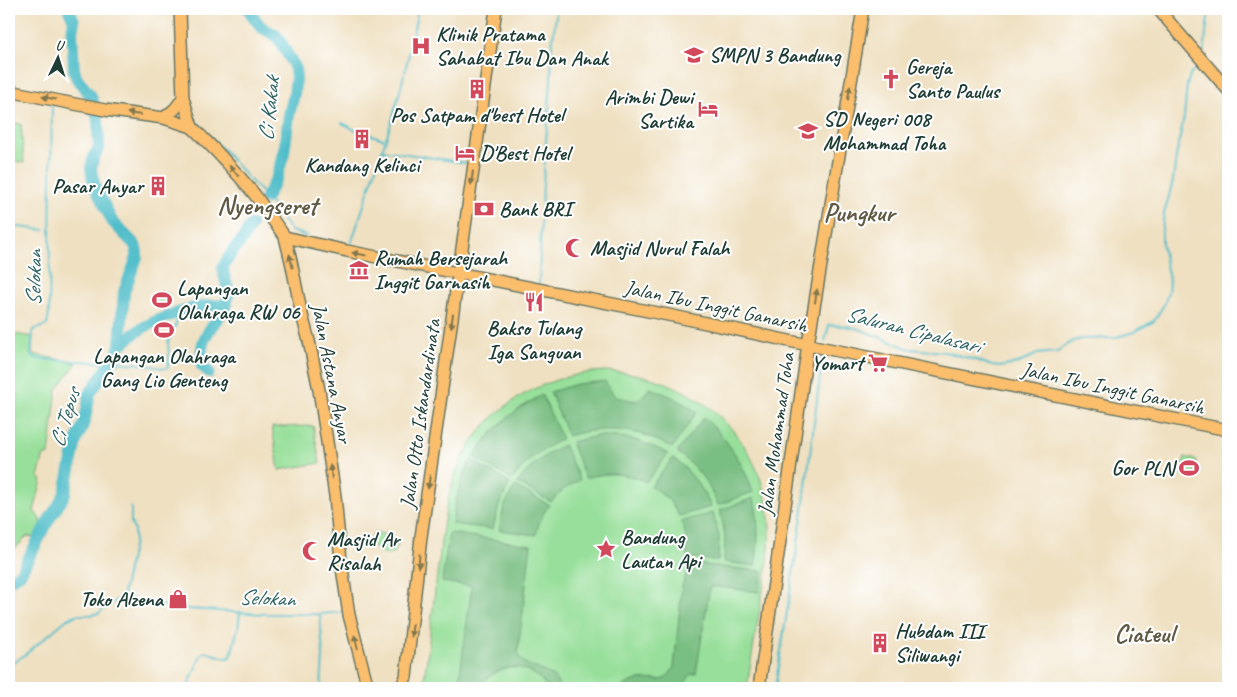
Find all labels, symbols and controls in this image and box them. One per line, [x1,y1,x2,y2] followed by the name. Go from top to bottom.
[436,21,610,71] place label: Klinik Pratama Sahabat Ibu Dan Anak
[32,32,82,82] north arrow
[410,35,432,57] hospital icon: Klinik Pratama Sahabat Ibu Dan Anak
[55,37,66,54] text: U
[709,42,842,68] place label: SMPN 3 Bandung
[683,44,705,66] school or university icon: SMPN 3 Bandung
[906,54,1002,104] place label: Gereja Santo Paulus
[880,68,902,90] church icon: Gereja Santo Paulus
[252,72,287,142] water label: Ci Kakak
[466,78,488,100] building icon: Pos Satpam d'best Hotel
[605,84,696,134] place label: Arimbi Dewi Sartika
[845,85,853,101] one-way arrow
[41,94,57,102] one-way arrow
[697,98,719,120] hotel icon: Arimbi Dewi Sartika
[391,102,568,128] place label: Pos Satpam d'best Hotel
[823,106,947,156] place label: SD Negeri 008 Mohammad Toha
[126,110,142,118] one-way arrow
[797,120,819,142] school or university icon: SD Negeri 008 Mohammad Toha
[351,128,373,150] building icon: Kandang Kelinci
[480,140,574,166] place label: D'Best Hotel
[454,142,476,164] hotel icon: D'Best Hotel
[305,152,422,178] place label: Kandang Kelinci
[228,165,240,177] one-way arrow
[468,171,476,187] one-way arrow
[52,173,145,199] place label: Pasar Anyar
[147,175,169,197] building icon: Pasar Anyar
[217,189,321,222] district label: Nyengseret
[499,196,576,222] place label: Bank BRI
[823,196,897,229] district label: Pungkur
[473,198,495,220] bank icon: Bank BRI
[590,235,731,261] place label: Masjid Nurul Falah
[564,237,586,259] mosque icon: Masjid Nurul Falah
[374,245,508,295] place label: Rumah Bersejarah Inggit Garnasih
[20,248,49,306] water label: Selokan
[351,249,367,257] one-way arrow
[287,254,295,269] one-way arrow
[348,259,370,281] museum icon: Rumah Bersejarah Inggit Garnasih
[621,274,811,338] street label: Jalan Ibu Inggit Ganarsih
[177,275,302,325] place label: Lapangan Olahraga RW 06
[812,288,820,304] one-way arrow
[151,289,173,311] sports icon: Lapangan Olahraga RW 06
[523,291,545,313] restaurant icon: Bakso Tulang Iga Sanguan
[305,300,359,447] street label: Jalan Astana Anyar
[843,300,988,361] water label: Saluran Cipalasari
[448,314,456,330] one-way arrow
[487,315,584,365] place label: Bakso Tulang Iga Sanguan
[394,316,446,511] street label: Jalan Otto Iskandardinata
[153,319,175,341] sports icon: Lapangan Olahraga Gang Lio Genteng
[93,343,237,393] place label: Lapangan Olahraga Gang Lio Genteng
[752,349,801,518] street label: Jalan Mohammad Toha
[811,350,866,376] place label: Yomart
[867,352,889,374] supermarket icon: Yomart
[1018,356,1208,420] street label: Jalan Ibu Inggit Ganarsih
[43,382,88,451] water label: Ci Tepus
[1112,455,1178,481] place label: Gor PLN
[1178,457,1200,479] sports icon: Gor PLN
[327,464,335,480] one-way arrow
[425,475,433,491] one-way arrow
[621,524,703,574] place label: Bandung Lautan Api
[327,526,402,576] place label: Masjid Ar Risalah
[595,538,617,560] place icon: Bandung Lautan Api
[301,540,323,562] mosque icon: Masjid Ar Risalah
[415,553,423,569] one-way arrow
[238,583,298,613] water label: Selokan
[80,586,165,612] place label: Toko Alzena
[167,588,189,610] shop icon: Toko Alzena
[1114,617,1178,650] district label: Ciateul
[895,618,989,668] place label: Hubdam III Siliwangi
[408,623,416,639] one-way arrow
[869,632,891,654] building icon: Hubdam III Siliwangi
[352,634,360,649] one-way arrow

